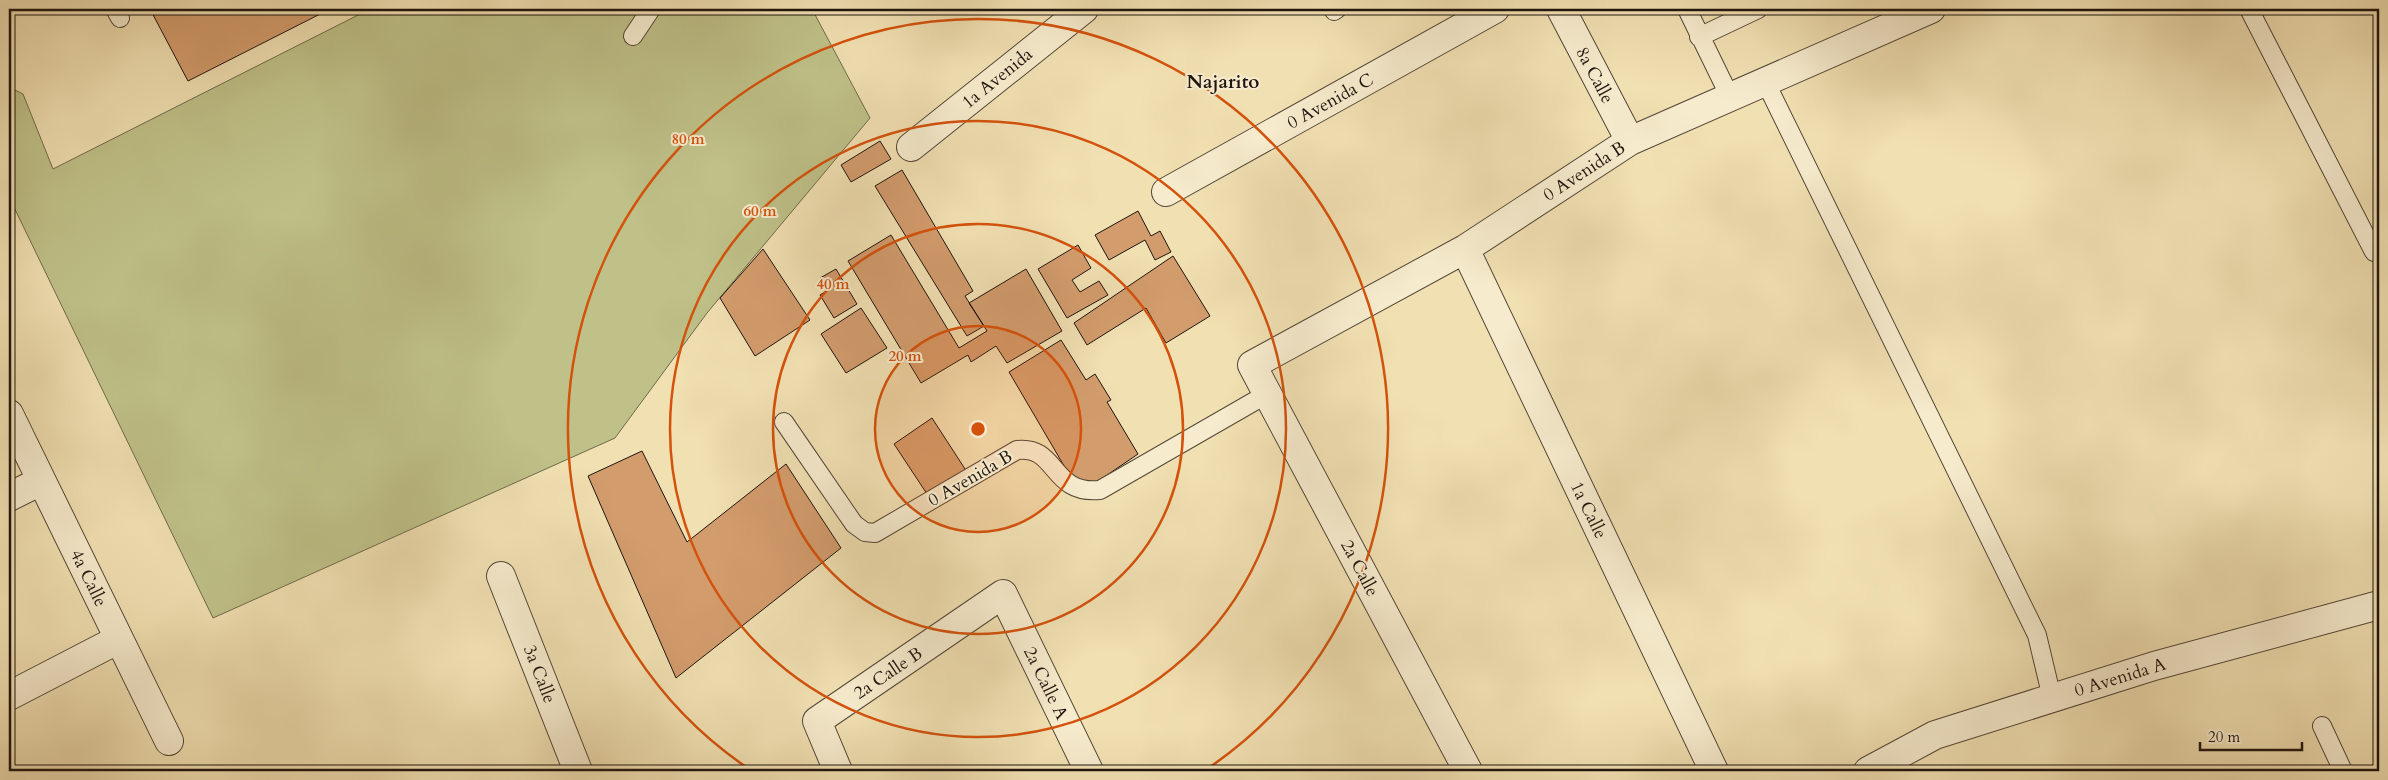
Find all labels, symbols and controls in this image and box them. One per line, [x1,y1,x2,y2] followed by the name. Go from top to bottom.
[957,42,1038,115] street label: 1a Avenida
[1569,43,1620,108] street label: 8a Calle
[1282,67,1378,135] street label: 0 Avenida C
[1187,69,1259,95] district label: Najarito
[671,129,705,149] text: 80 m
[1538,135,1630,207] street label: 0 Avenida B
[743,201,777,221] text: 60 m
[816,274,850,294] text: 40 m
[888,346,922,366] text: 20 m
[969,420,987,438] centre of rings
[923,444,1017,513] street label: 0 Avenida B
[1564,477,1613,543] street label: 1a Calle
[1334,536,1385,601] street label: 2a Calle
[64,545,113,611] street label: 4a Calle
[517,641,562,707] street label: 3a Calle
[849,641,928,706] street label: 2a Calle B
[1017,643,1074,724] street label: 2a Calle A
[2071,652,2169,703] street label: 0 Avenida A
[2200,720,2303,752] scale bar
[2208,727,2240,747] text: 20 m

